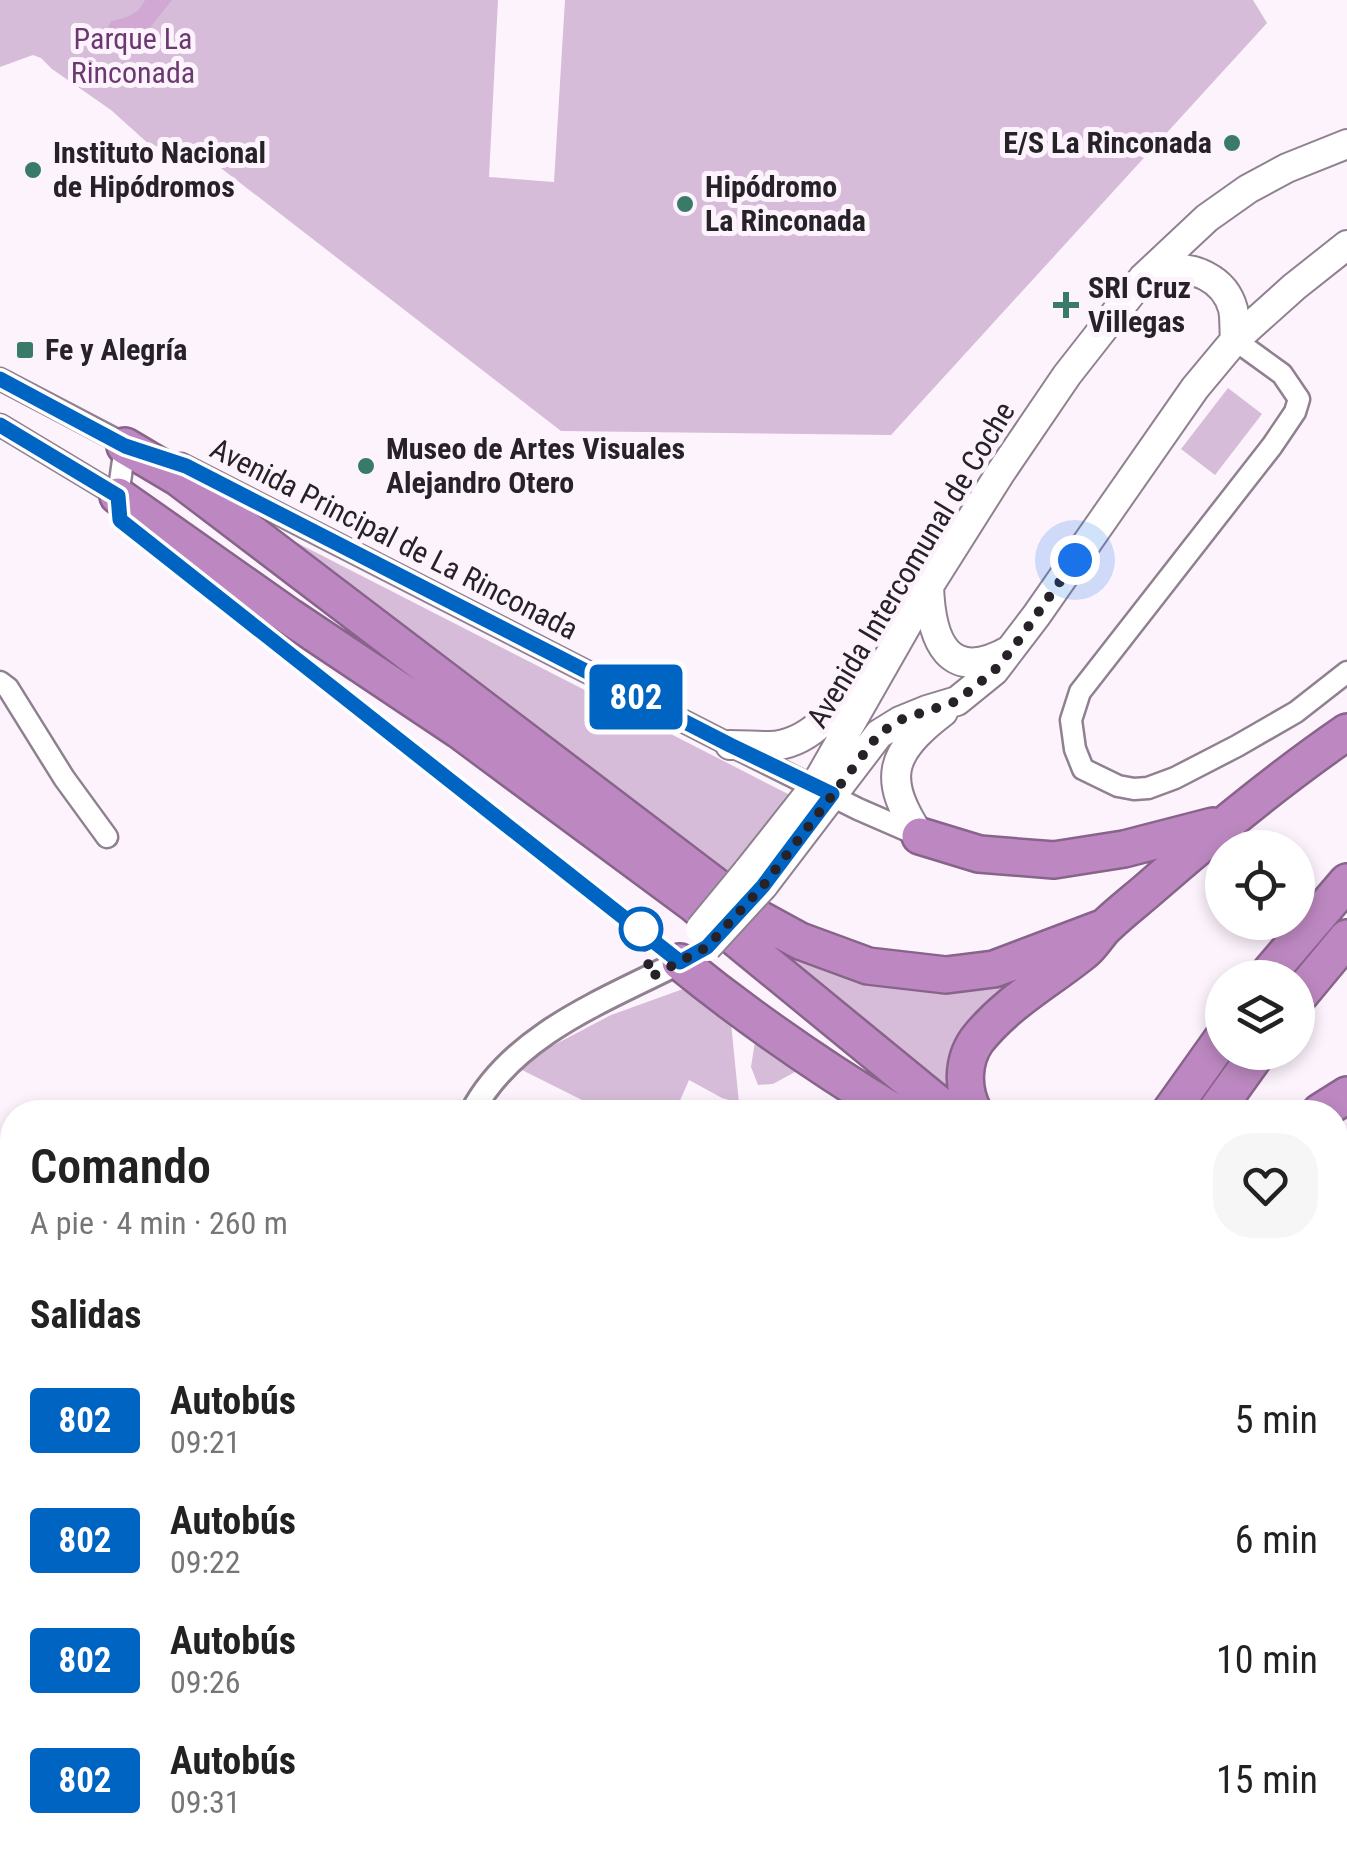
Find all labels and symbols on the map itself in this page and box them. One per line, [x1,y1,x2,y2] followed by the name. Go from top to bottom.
[71,21,195,90] park label: Parque La Rinconada
[1003,125,1212,160] place label: E/S La Rinconada
[1221,132,1243,154] marker: E/S La Rinconada
[53,135,266,204] place label: Instituto Nacional de Hipódromos
[22,159,44,181] marker: Instituto Nacional de Hipódromos
[705,169,866,238] place label: Hipódromo La Rinconada
[674,193,696,215] marker: Hipódromo La Rinconada
[1088,270,1191,339] place label: SRI Cruz Villegas
[1053,292,1079,318] marker: SRI Cruz Villegas
[45,332,187,367] place label: Fe y Alegría
[14,339,36,361] marker: Fe y Alegría
[799,396,1022,734] street label: Avenida Intercomunal de Coche
[205,430,584,647] street label: Avenida Principal de La Rinconada
[386,431,685,500] place label: Museo de Artes Visuales Alejandro Otero
[355,455,377,477] marker: Museo de Artes Visuales Alejandro Otero
[1050,535,1100,585] your location
[578,664,694,730] line badge: 802
[620,908,662,950] unlabelled marker

